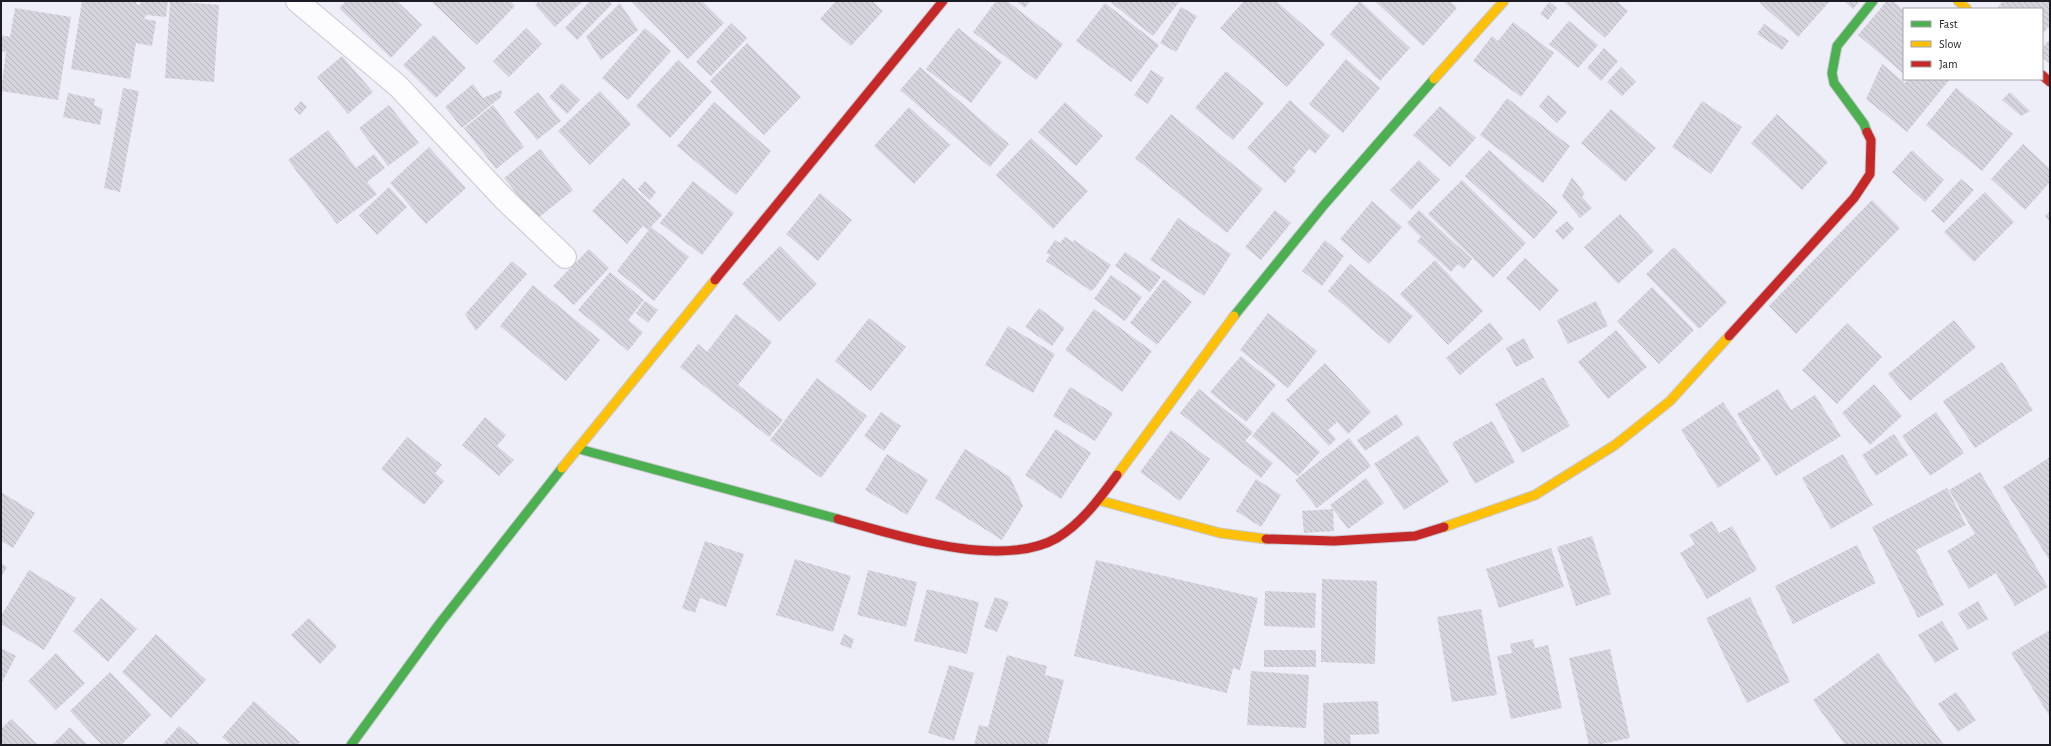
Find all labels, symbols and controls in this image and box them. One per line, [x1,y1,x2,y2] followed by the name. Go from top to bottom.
[1903,8,2043,80] legend
[1939,18,1958,30] text: Fast
[1939,38,1961,50] text: Slow
[1939,58,1958,70] text: Jam

